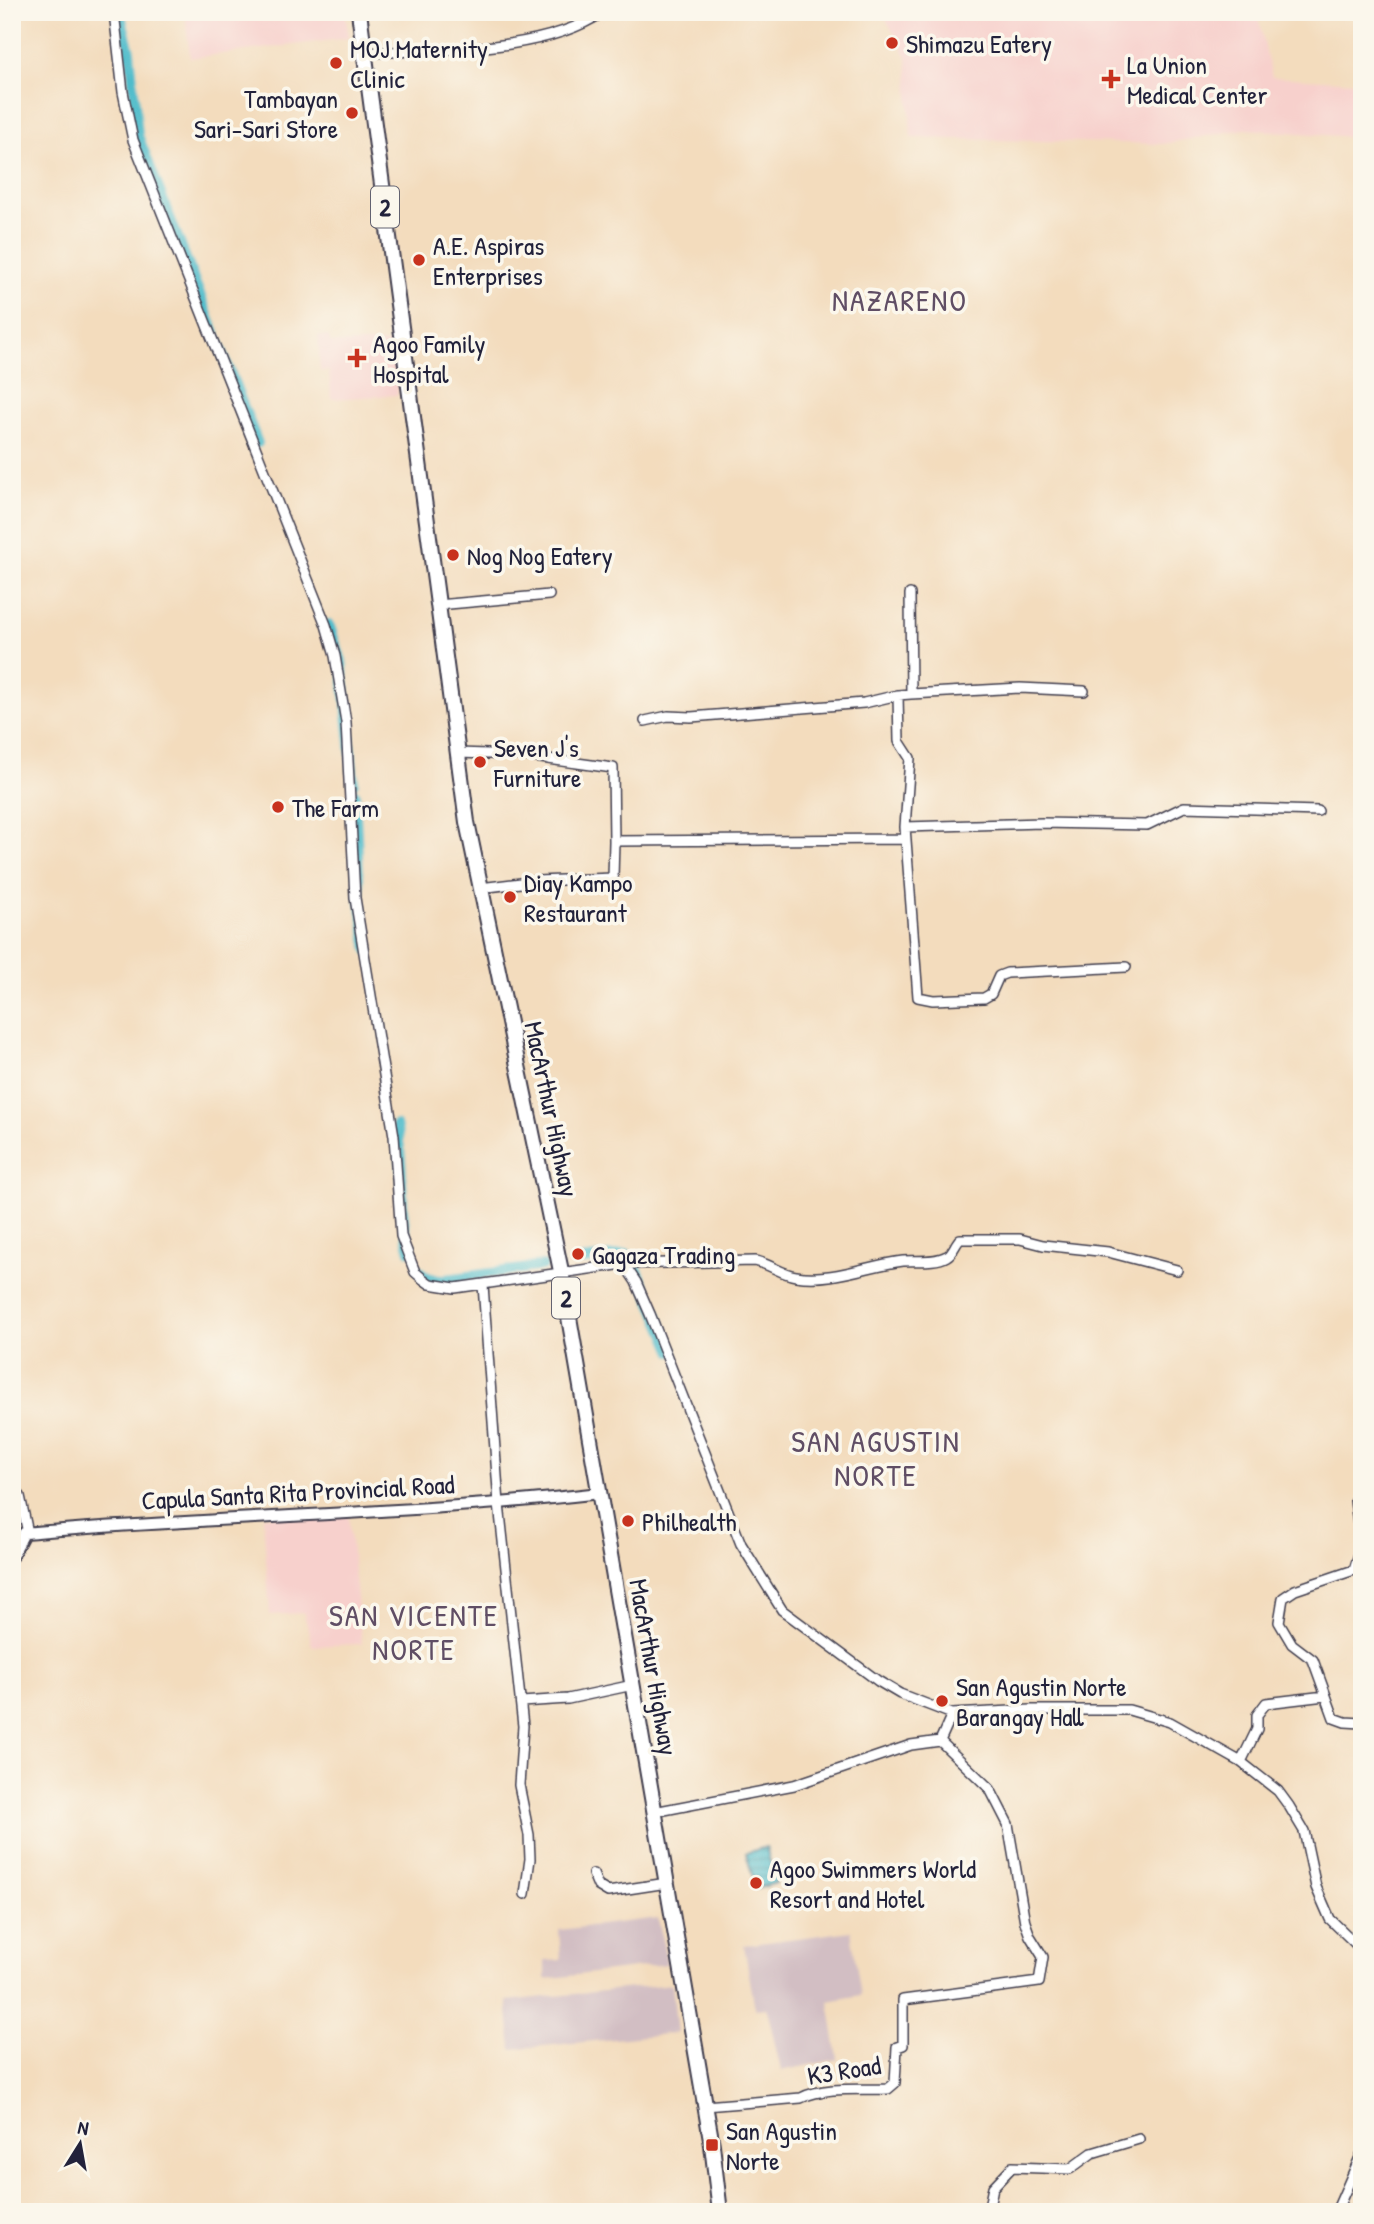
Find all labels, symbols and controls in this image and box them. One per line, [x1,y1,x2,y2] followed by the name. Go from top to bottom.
[906,26,1052,61] place label: Shimazu Eatery
[350,31,488,96] place label: MOJ Maternity Clinic
[884,35,900,51] marker: Shimazu Eatery
[1127,47,1268,112] place label: La Union Medical Center
[328,55,344,71] marker: MOJ Maternity Clinic
[1101,69,1121,89] marker: La Union Medical Center
[194,81,338,146] place label: Tambayan Sari-Sari Store
[344,105,360,121] marker: Tambayan Sari-Sari Store
[371,187,399,228] road number: 2
[433,228,544,293] place label: A.E. Aspiras Enterprises
[411,252,427,268] marker: A.E. Aspiras Enterprises
[832,280,968,320] district label: NAZARENO
[373,326,486,391] place label: Agoo Family Hospital
[347,348,367,368] marker: Agoo Family Hospital
[467,538,613,573] place label: Nog Nog Eatery
[445,547,461,563] marker: Nog Nog Eatery
[493,730,581,795] place label: Seven J's Furniture
[472,754,488,770] marker: Seven J's Furniture
[292,790,379,825] place label: The Farm
[270,799,286,815] marker: The Farm
[524,865,632,930] place label: Diay Kampo Restaurant
[502,889,518,905] marker: Diay Kampo Restaurant
[516,1018,588,1200] street label: MacArthur Highway
[592,1237,735,1272] place label: Gagaza Trading
[570,1246,586,1262] marker: Gagaza Trading
[552,1278,580,1318] road number: 2
[791,1421,961,1495] district label: SAN AGUSTIN NORTE
[141,1466,455,1518] street label: Capula Santa Rita Provincial Road
[642,1504,736,1539] place label: Philhealth
[620,1513,636,1529] marker: Philhealth
[621,1576,687,1758] street label: MacArthur Highway
[329,1595,499,1669] district label: SAN VICENTE NORTE
[956,1669,1127,1734] place label: San Agustin Norte Barangay Hall
[934,1693,950,1709] marker: San Agustin Norte Barangay Hall
[770,1851,976,1916] place label: Agoo Swimmers World Resort and Hotel
[748,1875,764,1891] marker: Agoo Swimmers World Resort and Hotel
[805,2047,883,2093] street label: K3 Road
[46,2108,116,2178] north arrow
[726,2113,837,2178] place label: San Agustin Norte
[76,2114,91,2141] text: N
[704,2137,720,2153] marker: San Agustin Norte

